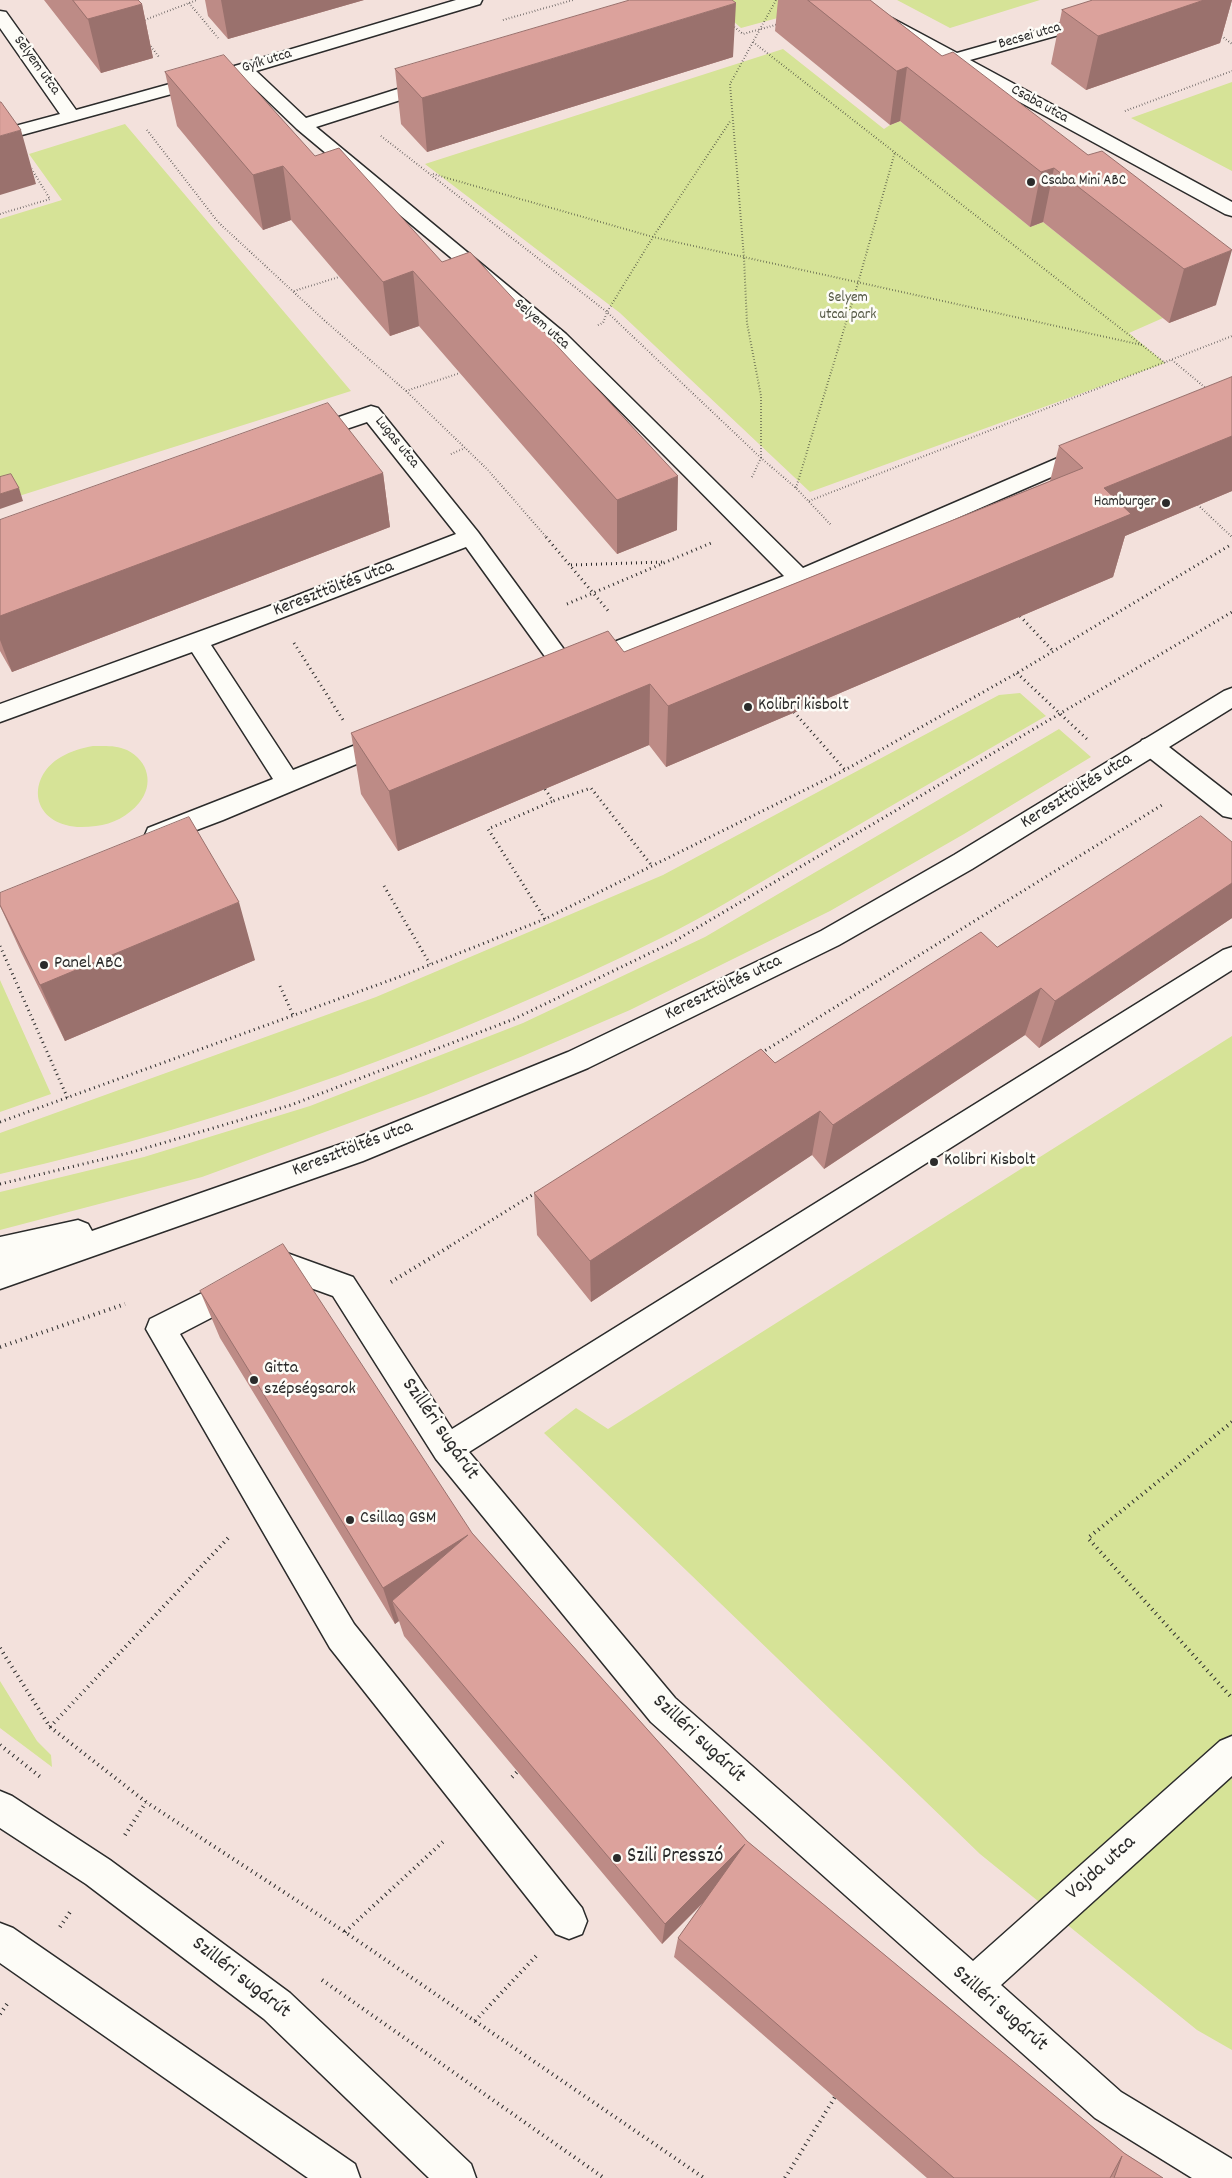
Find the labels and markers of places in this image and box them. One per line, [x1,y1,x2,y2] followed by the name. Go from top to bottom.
[1041,173,1126,191] place label: Csaba Mini ABC
[1025,176,1037,188] marker: Csaba Mini ABC
[1094,494,1156,512] place label: Hamburger
[1160,497,1172,509] marker: Hamburger
[758,696,849,718] place label: Kolibri kisbolt
[742,701,754,713] marker: Kolibri kisbolt
[54,954,123,976] place label: Panel ABC
[38,959,50,971] marker: Panel ABC
[944,1151,1036,1173] place label: Kolibri Kisbolt
[928,1156,940,1168] marker: Kolibri Kisbolt
[264,1359,356,1402] place label: Gitta szépségsarok
[248,1374,260,1386] marker: Gitta szépségsarok
[360,1509,436,1531] place label: Csillag GSM
[344,1514,356,1526] marker: Csillag GSM
[627,1845,723,1871] place label: Szili Presszó
[611,1852,623,1864] marker: Szili Presszó

